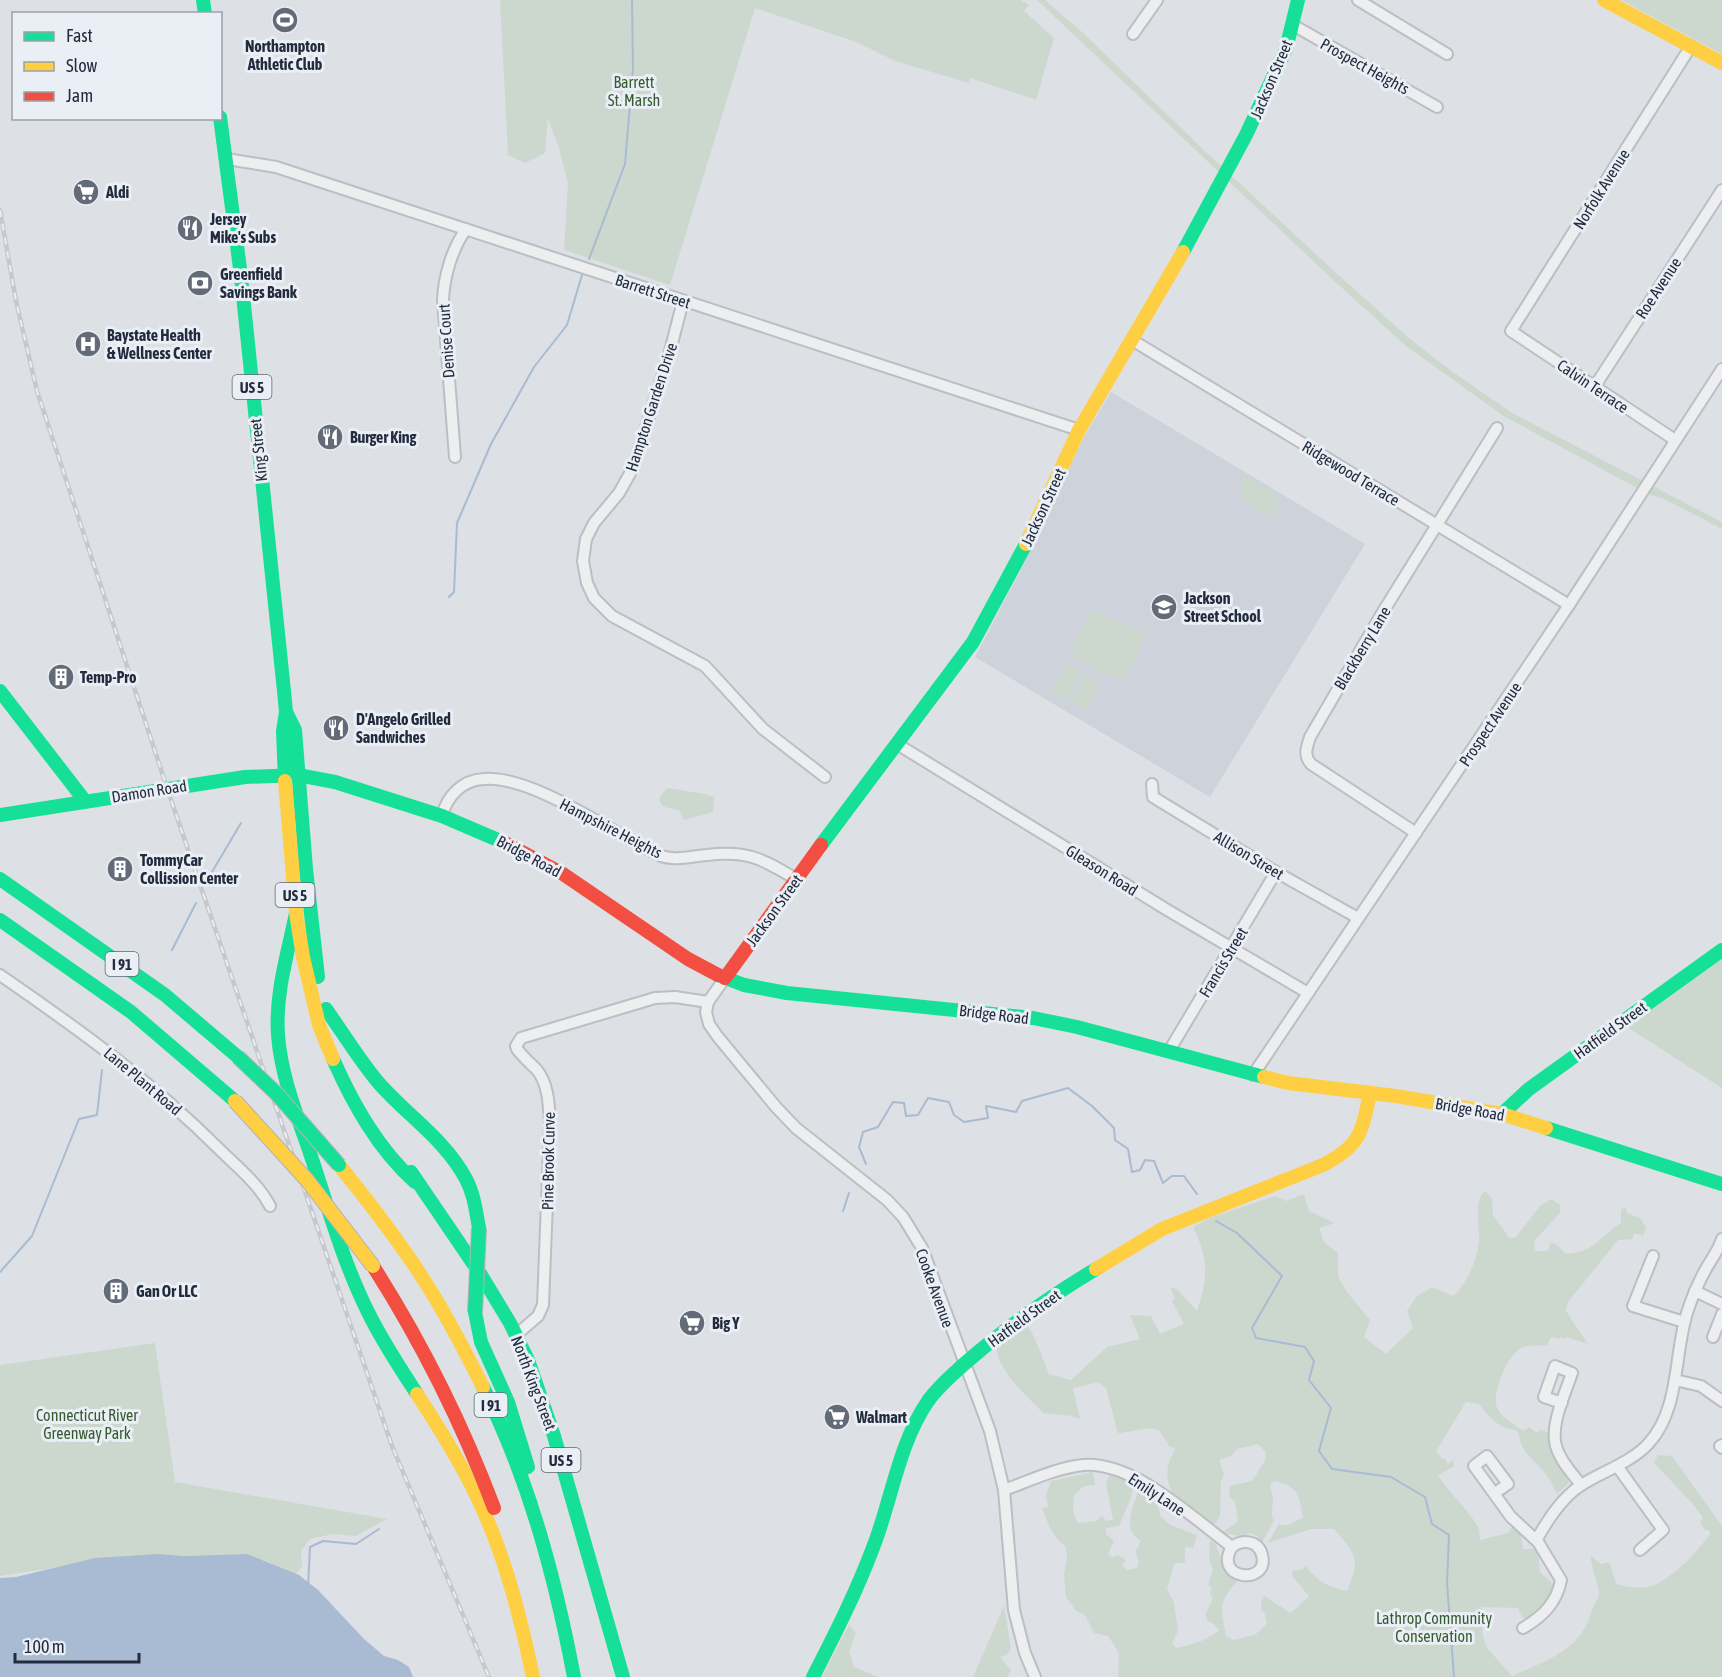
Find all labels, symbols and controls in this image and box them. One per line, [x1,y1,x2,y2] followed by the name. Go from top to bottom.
[270,5,300,35] sports icon: Northampton Athletic Club
[12,12,222,120] legend
[66,25,93,46] text: Fast
[1317,34,1413,99] street label: Prospect Heights
[245,37,325,73] place label: Northampton Athletic Club
[1246,37,1296,121] street label: Jackson Street
[66,55,97,76] text: Slow
[608,73,660,109] park label: Barrett St. Marsh
[66,85,93,106] text: Jam
[1569,146,1633,232] street label: Norfolk Avenue
[71,177,101,207] supermarket icon: Aldi
[105,183,130,201] place label: Aldi
[209,210,276,246] place label: Jersey Mike's Subs
[175,213,205,243] restaurant icon: Jersey Mike's Subs
[1632,254,1684,322] street label: Roe Avenue
[220,265,298,301] place label: Greenfield Savings Bank
[185,268,215,298] bank icon: Greenfield Savings Bank
[613,270,693,312] street label: Barrett Street
[434,303,458,379] street label: Denise Court
[107,326,212,362] place label: Baystate Health & Wellness Center
[73,329,103,359] hospital icon: Baystate Health & Wellness Center
[622,340,681,474] street label: Hampton Garden Drive
[1554,356,1632,416] street label: Calvin Terrace
[232,375,272,399] road number: US 5
[246,417,271,483] street label: King Street
[315,422,345,452] restaurant icon: Burger King
[350,428,417,446] place label: Burger King
[1299,437,1403,510] street label: Ridgewood Terrace
[1017,465,1069,549] street label: Jackson Street
[1183,589,1262,625] place label: Jackson Street School
[1149,592,1179,622] school or university icon: Jackson Street School
[1330,603,1395,693] street label: Blackberry Lane
[46,662,76,692] building icon: Temp-Pro
[80,668,137,686] place label: Temp-Pro
[1455,679,1526,770] street label: Prospect Avenue
[356,710,451,746] place label: D'Angelo Grilled Sandwiches
[321,713,351,743] restaurant icon: D'Angelo Grilled Sandwiches
[110,776,188,806] street label: Damon Road
[556,795,665,863] street label: Hampshire Heights
[1211,827,1287,883] street label: Allison Street
[493,832,564,881] street label: Bridge Road
[1063,841,1141,899] street label: Gleason Road
[140,851,238,887] place label: TommyCar Collission Center
[105,854,135,884] building icon: TommyCar Collission Center
[742,871,806,949] street label: Jackson Street
[276,883,314,907] road number: US 5
[1195,923,1251,1000] street label: Francis Street
[106,952,138,976] road number: I 91
[1570,997,1650,1062] street label: Hatfield Street
[958,1001,1030,1028] street label: Bridge Road
[101,1043,185,1119] street label: Lane Plant Road
[1434,1094,1506,1125] street label: Bridge Road
[538,1112,558,1210] street label: Pine Brook Curve
[912,1246,958,1330] street label: Cooke Avenue
[101,1276,131,1306] building icon: Gan Or LLC
[136,1282,198,1300] place label: Gan Or LLC
[984,1285,1064,1350] street label: Hatfield Street
[677,1308,707,1338] supermarket icon: Big Y
[712,1314,740,1332] place label: Big Y
[507,1333,560,1433] street label: North King Street
[474,1393,508,1417] road number: I 91
[822,1402,852,1432] supermarket icon: Walmart
[36,1406,138,1443] park label: Connecticut River Greenway Park
[855,1408,907,1426] place label: Walmart
[542,1448,580,1472] road number: US 5
[1125,1469,1189,1520] street label: Emily Lane
[1376,1609,1492,1645] park label: Lathrop Community Conservation
[15,1626,140,1664] scale bar
[24,1636,65,1657] text: 100 m

